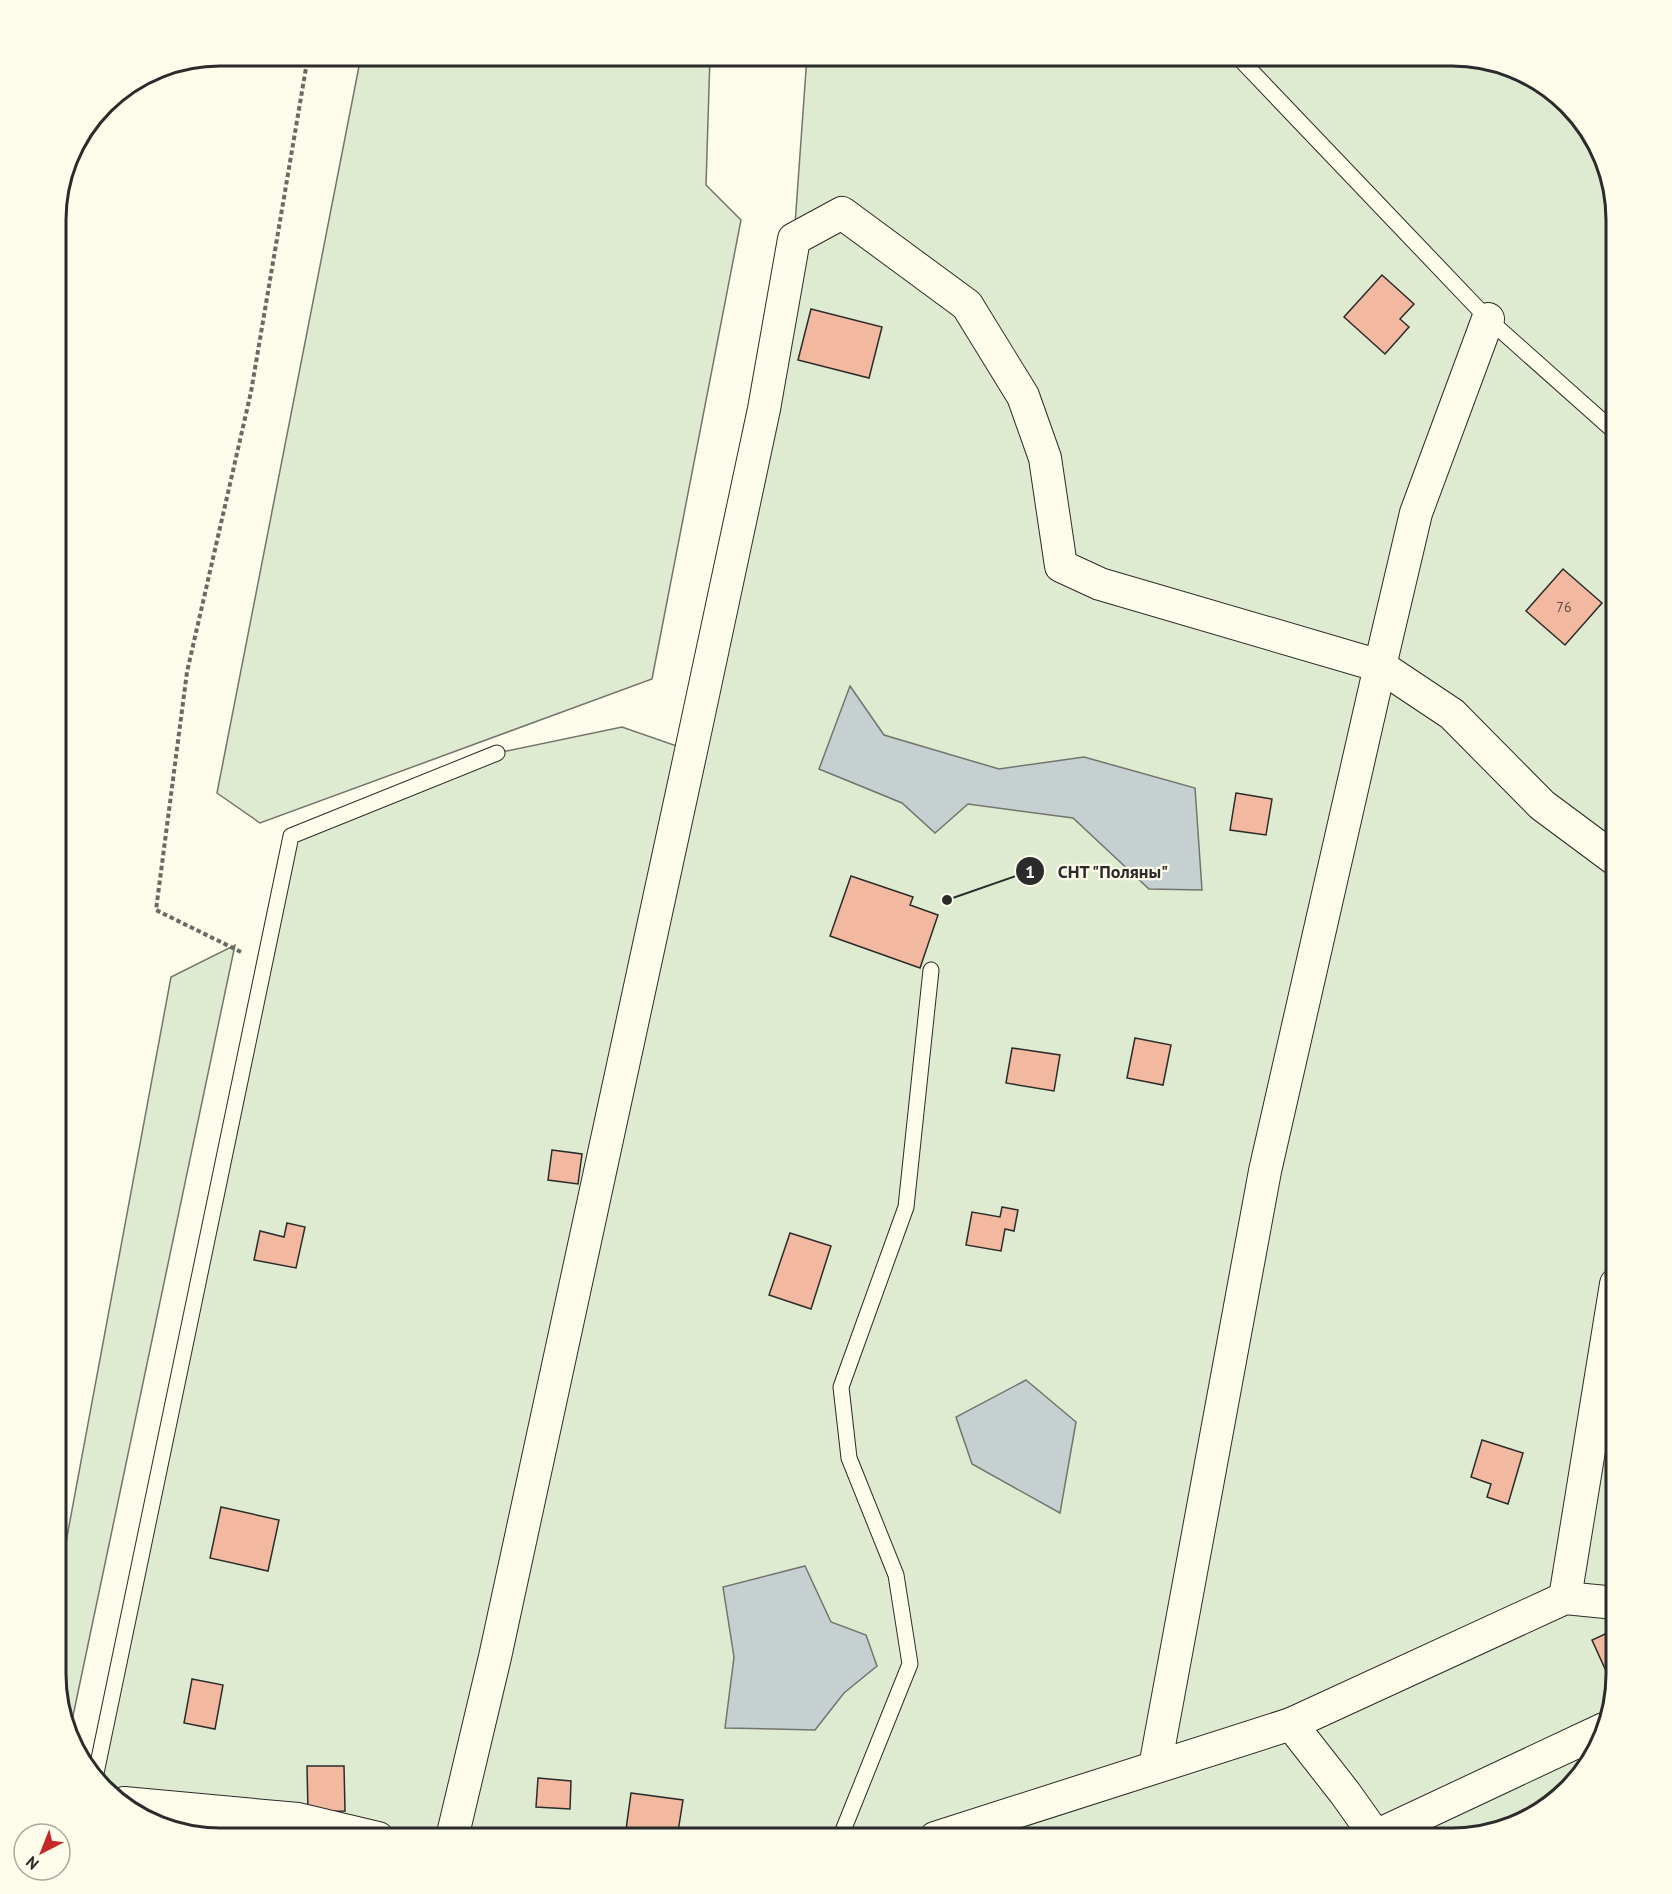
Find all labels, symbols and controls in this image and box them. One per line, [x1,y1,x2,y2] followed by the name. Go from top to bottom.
[1556,598,1572,616] house number: 76
[1015,853,1182,889] callout: СНТ "Поляны"
[1025,860,1035,883] text: 1
[1058,860,1168,883] text: СНТ "Поляны"
[12,1822,72,1882] north arrow
[21,1852,43,1874] text: N

